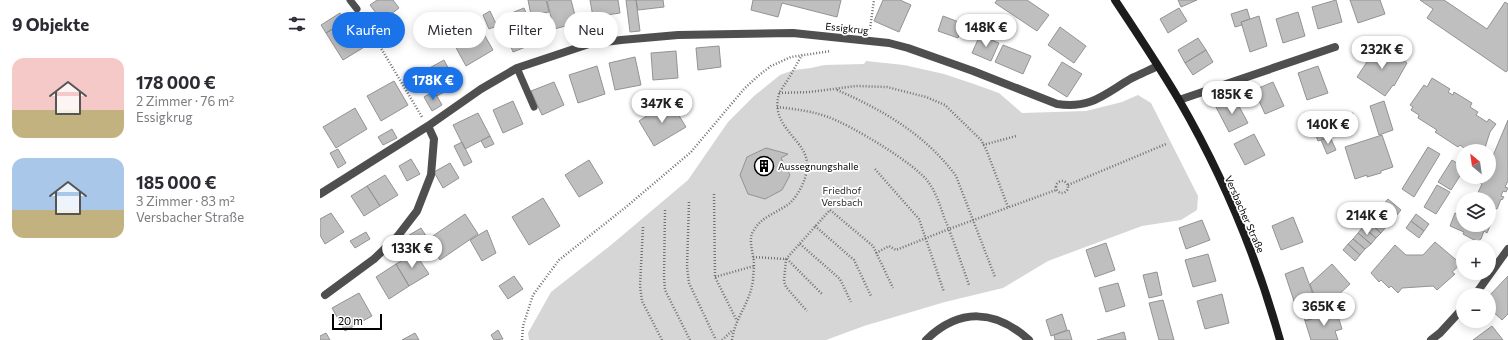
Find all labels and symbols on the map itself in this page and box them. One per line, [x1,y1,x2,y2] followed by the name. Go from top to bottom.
[953,14,1019,48] pin: 148K €
[825,20,870,36] street label: Essigkrug
[1349,36,1415,70] pin: 232K €
[400,67,466,101] pin: 178K €
[1199,81,1265,115] pin: 185K €
[629,90,695,124] pin: 347K €
[1295,111,1361,145] pin: 140K €
[1456,144,1496,184] north arrow
[753,155,775,177] building icon: Aussegnungshalle
[778,160,859,172] place label: Aussegnungshalle
[1223,174,1267,254] street label: Versbacher Straße
[821,184,863,208] park label: Friedhof Versbach
[1334,202,1400,236] pin: 214K €
[379,235,445,269] pin: 133K €
[1291,293,1357,327] pin: 365K €
[332,312,382,331] scale bar

